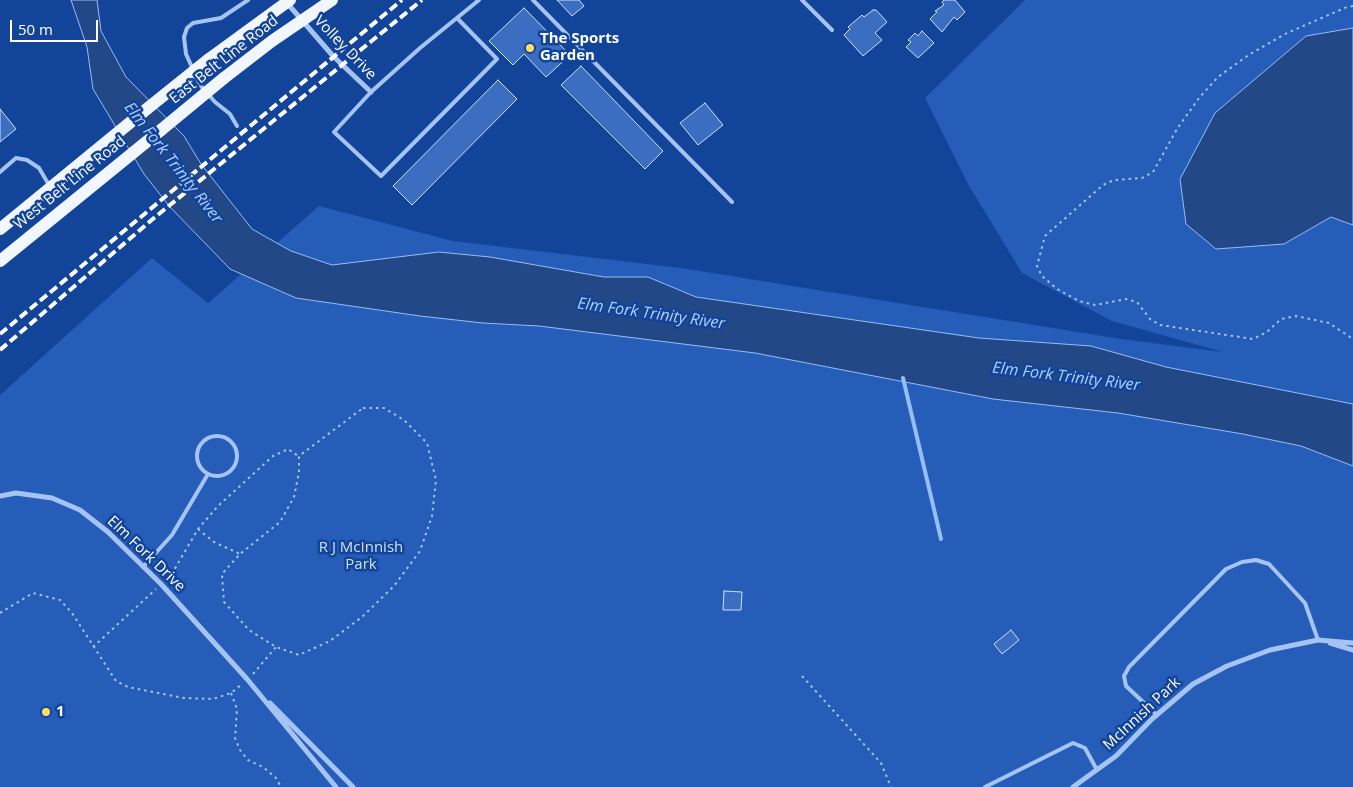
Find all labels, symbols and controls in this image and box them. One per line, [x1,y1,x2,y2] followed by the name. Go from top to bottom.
[12,10,100,42] scale bar
[166,12,282,108] street label: East Belt Line Road
[310,12,380,84] street label: Volley Drive
[18,19,53,39] text: 50 m
[540,30,619,65] place label: The Sports Garden
[524,42,536,54] marker: The Sports Garden
[120,99,226,227] water label: Elm Fork Trinity River
[10,132,130,234] street label: West Belt Line Road
[576,294,726,334] water label: Elm Fork Trinity River
[991,358,1141,396] water label: Elm Fork Trinity River
[103,512,189,596] street label: Elm Fork Drive
[319,539,403,574] park label: R J McInnish Park
[1100,674,1184,754] street label: McInnish Park
[56,703,65,721] place label: 1
[40,706,52,718] marker: 1

